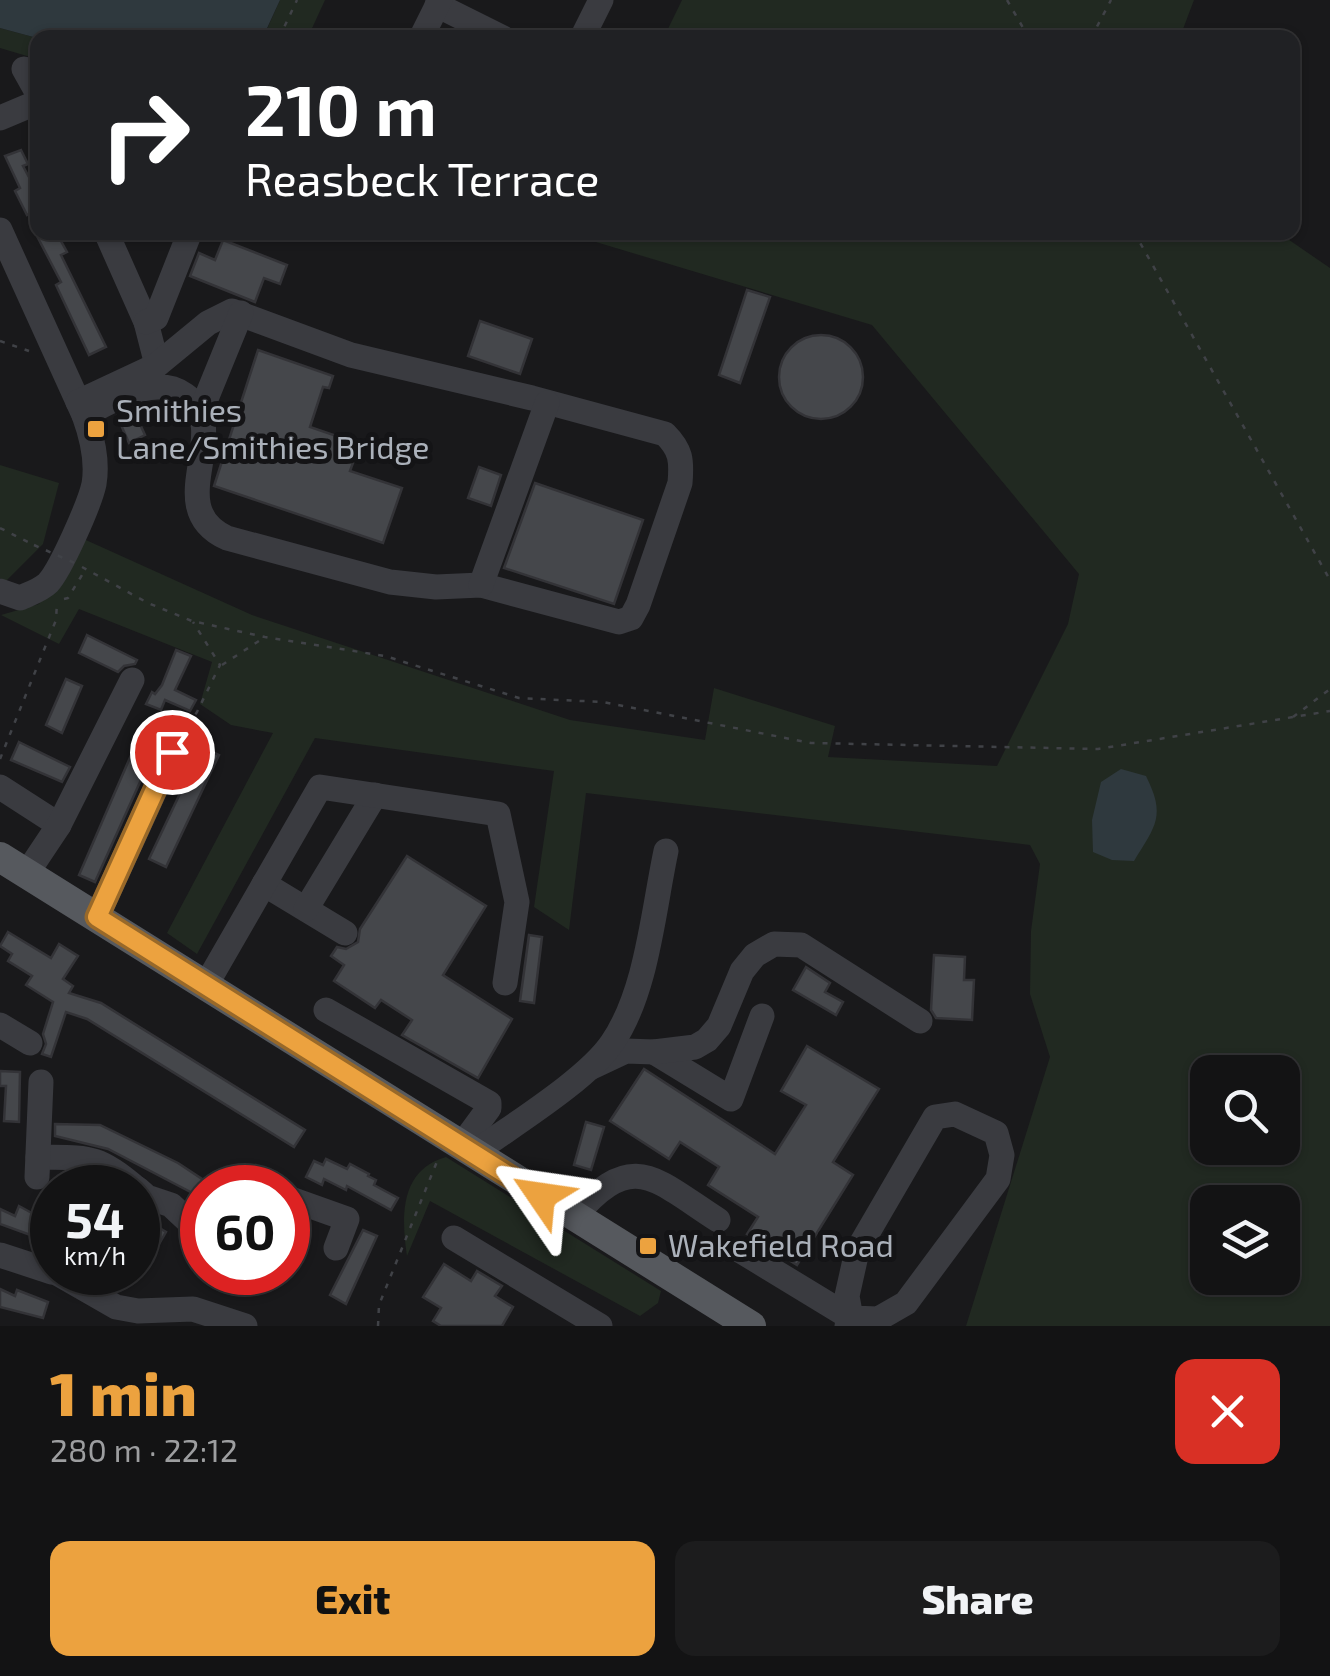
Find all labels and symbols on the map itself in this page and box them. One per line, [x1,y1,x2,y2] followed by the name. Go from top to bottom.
[116,390,429,465] place label: Smithies Lane/Smithies Bridge
[85,418,107,440] marker: Smithies Lane/Smithies Bridge
[130,710,215,795] pin
[489,1144,593,1248] position arrow
[180,1165,310,1295] speed limit sign: 60
[668,1225,894,1263] place label: Wakefield Road
[637,1235,659,1257] marker: Wakefield Road

